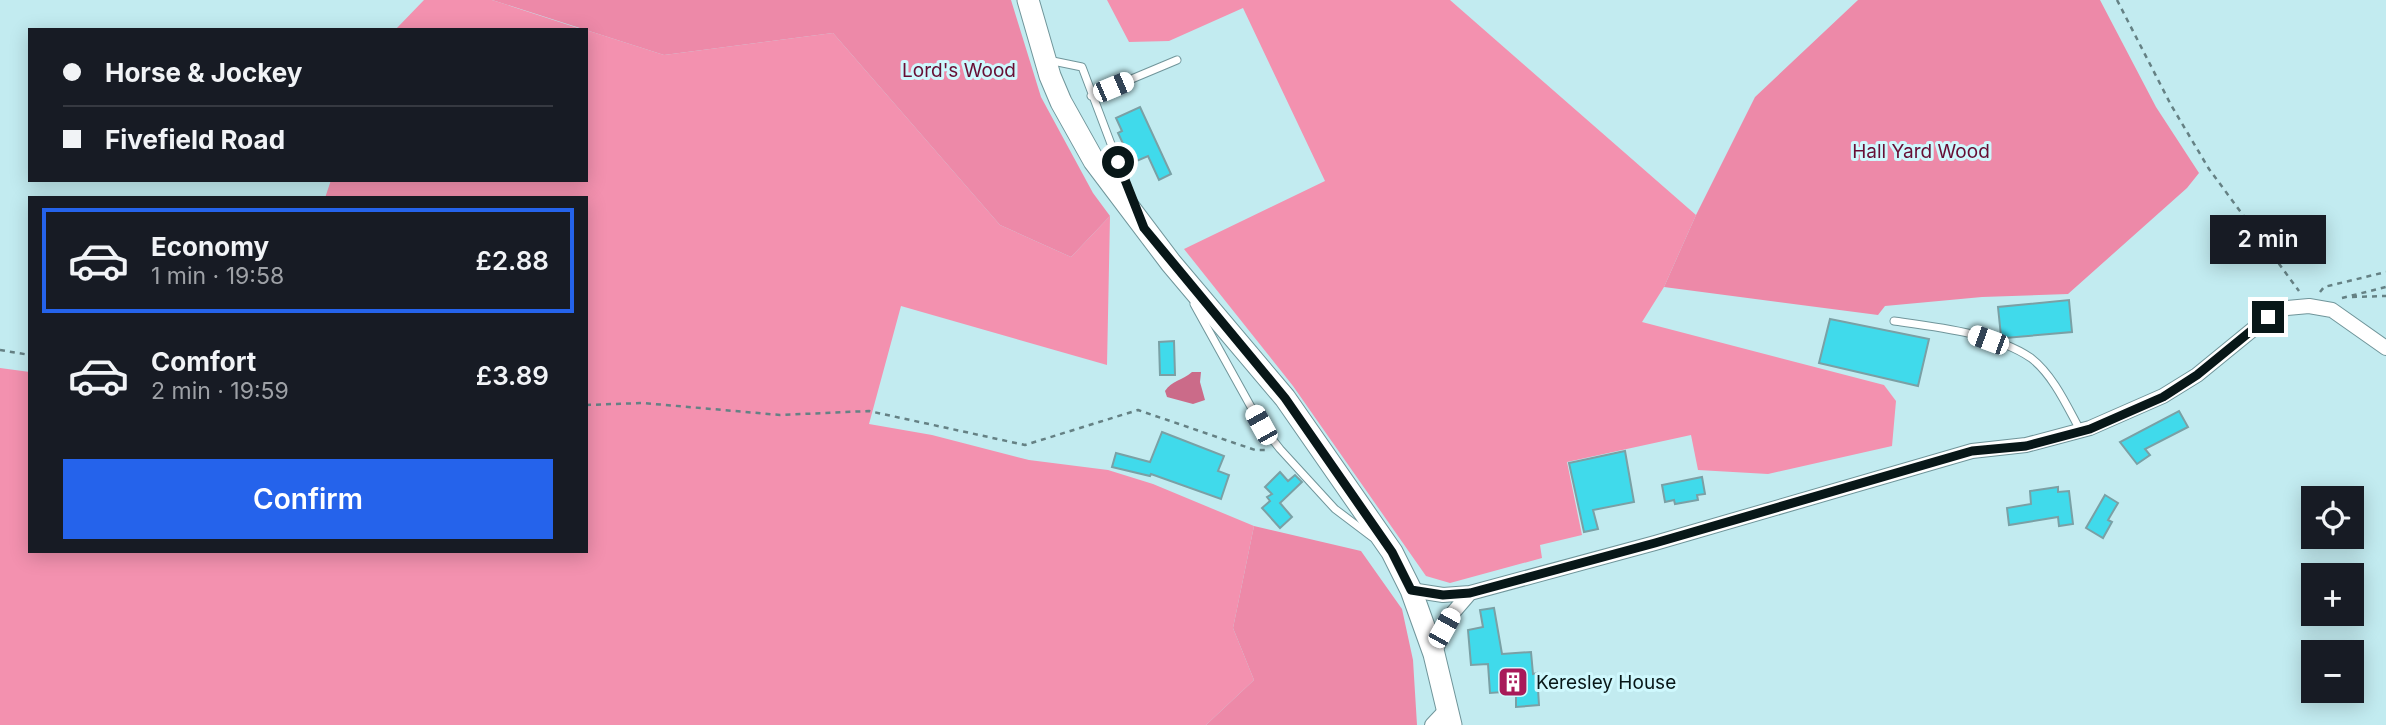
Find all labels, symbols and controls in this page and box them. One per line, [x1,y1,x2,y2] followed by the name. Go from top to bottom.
[105,57,302,88] text: Horse & Jockey
[902,59,1016,82] park label: Lord's Wood
[1090,69,1137,105] car
[105,124,285,155] text: Fivefield Road
[1852,140,1990,163] park label: Hall Yard Wood
[1102,146,1134,178] route start
[2210,216,2326,264] callout: 2 min
[2238,225,2298,253] text: 2 min
[67,229,130,292] icon: car
[151,231,269,262] text: Economy
[476,245,549,276] text: £2.88
[151,262,284,290] text: 1 min · 19:58
[2252,301,2284,333] route end
[1965,323,2012,357] car
[67,344,130,407] icon: car
[151,346,256,377] text: Comfort
[476,360,549,391] text: £3.89
[151,377,289,405] text: 2 min · 19:59
[1242,402,1281,448] car
[63,459,553,539] button: Confirm
[2301,486,2364,703] map controls
[2301,486,2364,549] button: locate
[2301,563,2364,626] button: +
[1425,605,1464,651] car
[2301,640,2364,703] button: −
[1496,665,1530,699] building icon: Keresley House
[1536,671,1676,694] place label: Keresley House

